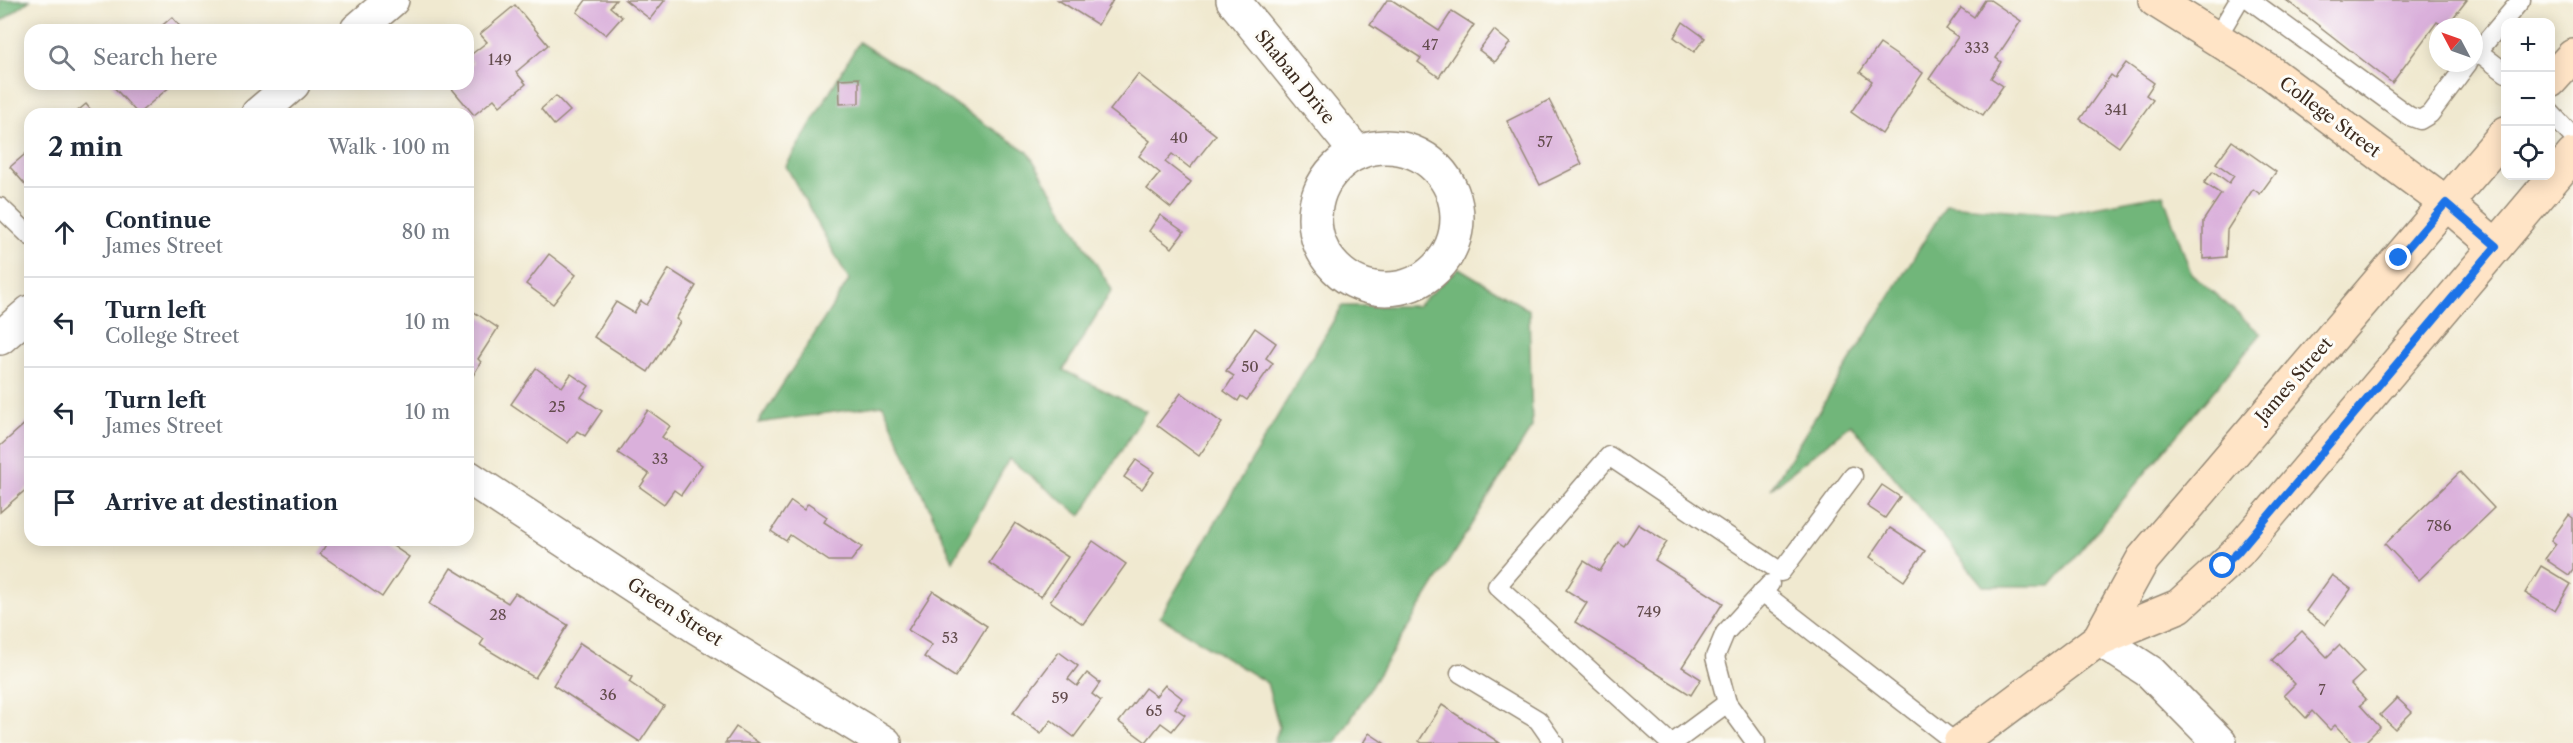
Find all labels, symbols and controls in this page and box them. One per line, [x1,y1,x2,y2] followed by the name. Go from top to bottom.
[2429,18,2483,72] north arrow
[2501,18,2555,180] map controls
[2501,18,2555,72] button: +
[24,24,474,90] search box
[1250,25,1340,129] street label: Shaban Drive
[1422,35,1439,54] house number: 47
[1965,38,1989,57] house number: 333
[45,41,78,74] icon: search
[93,44,218,71] text: Search here
[488,50,512,69] house number: 149
[2275,72,2385,163] street label: College Street
[2501,72,2555,126] button: −
[2104,100,2128,119] house number: 341
[2501,126,2555,180] button: locate
[1170,128,1188,147] house number: 40
[48,131,123,163] text: 2 min
[1537,132,1553,151] house number: 57
[328,135,450,159] text: Walk · 100 m
[105,207,211,234] text: Continue
[48,216,81,249] icon: ahead
[402,220,450,244] text: 80 m
[105,234,223,258] text: James Street
[2385,244,2411,270] route end
[105,297,206,324] text: Turn left
[48,306,81,339] icon: left
[405,310,450,334] text: 10 m
[105,324,239,348] text: College Street
[2249,332,2338,430] street label: James Street
[1241,357,1259,376] house number: 50
[105,387,206,414] text: Turn left
[48,396,81,429] icon: left
[549,397,565,416] house number: 25
[405,400,450,424] text: 10 m
[105,414,223,438] text: James Street
[652,449,668,468] house number: 33
[48,486,81,519] icon: arrive
[105,489,338,516] text: Arrive at destination
[2426,516,2452,535] house number: 786
[2209,552,2235,578] route start
[623,573,727,651] street label: Green Street
[1637,602,1661,621] house number: 749
[489,605,507,624] house number: 28
[942,628,958,647] house number: 53
[2318,680,2326,699] house number: 7
[599,685,617,704] house number: 36
[1052,688,1068,707] house number: 59
[1146,701,1162,720] house number: 65

